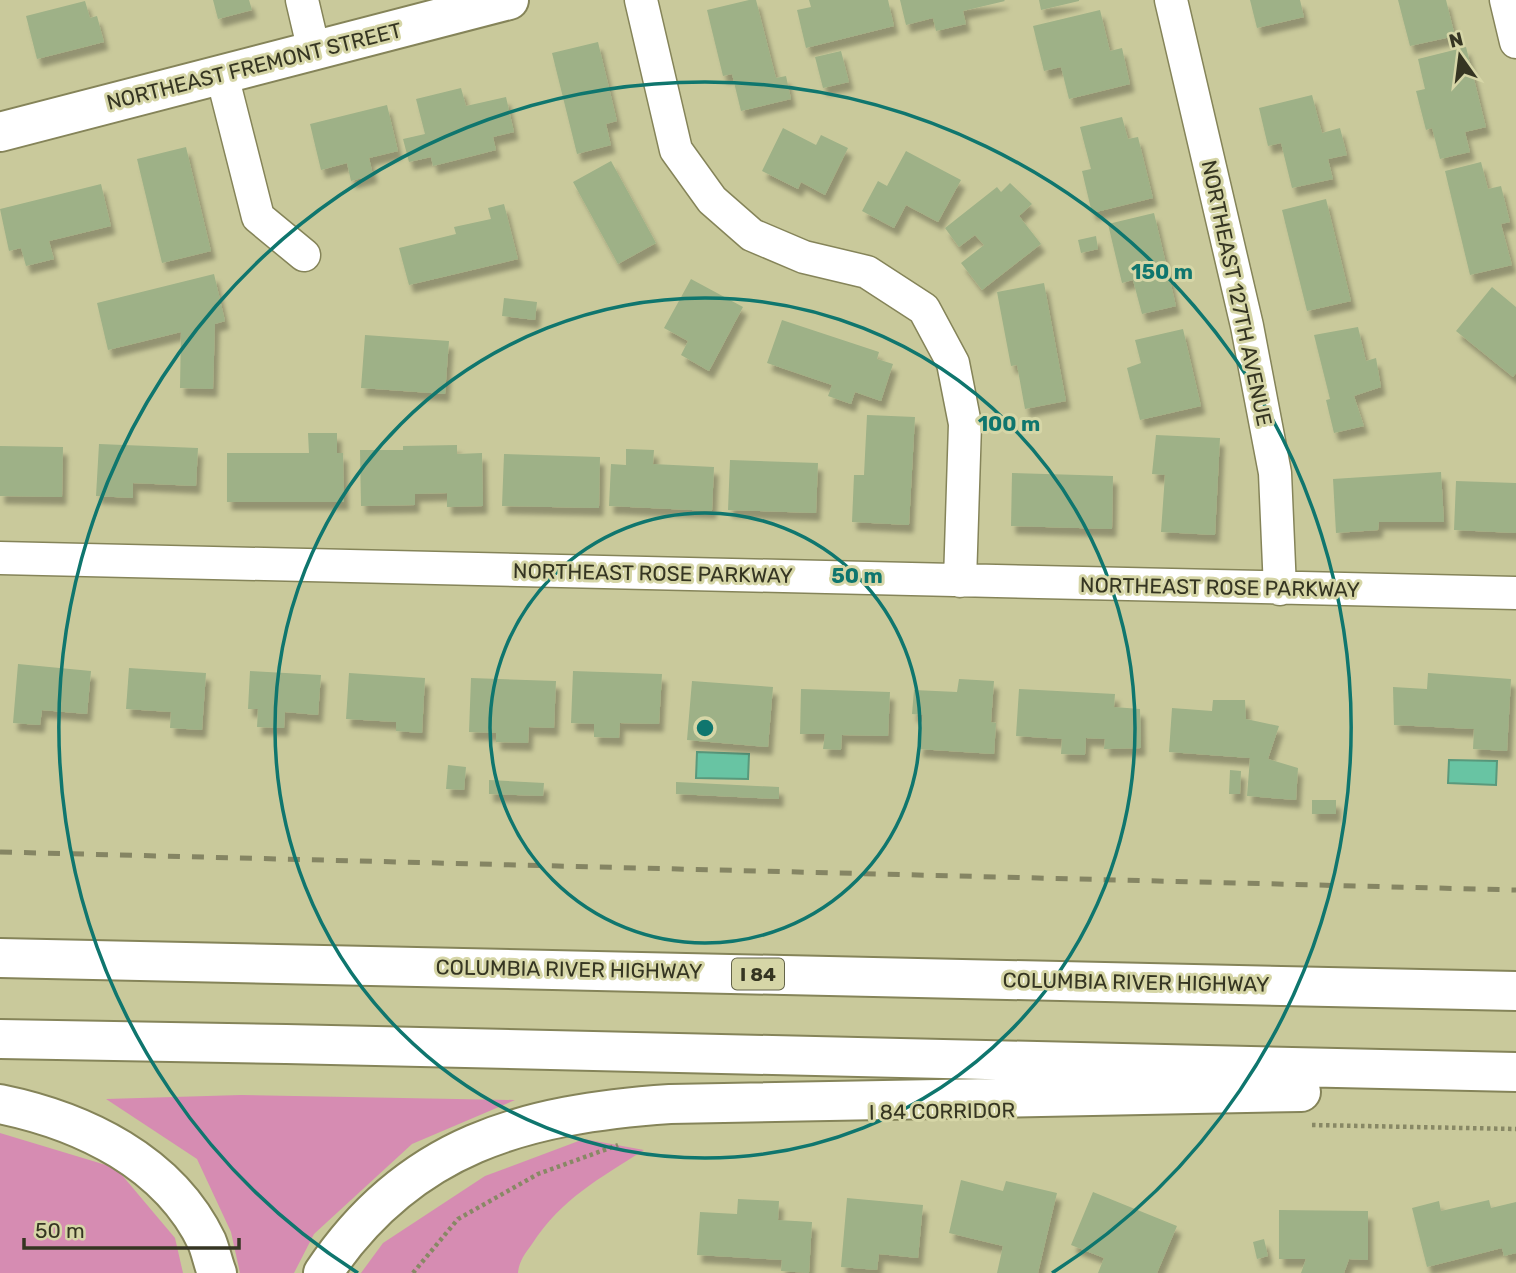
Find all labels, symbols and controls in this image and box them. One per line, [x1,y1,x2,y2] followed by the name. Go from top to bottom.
[104,17,404,115] street label: NORTHEAST FREMONT STREET
[1425,21,1495,91] north arrow
[1447,27,1465,53] text: N
[1197,158,1277,428] street label: NORTHEAST 127TH AVENUE
[1131,259,1193,284] text: 150 m
[978,411,1040,436] text: 100 m
[513,558,793,588] street label: NORTHEAST ROSE PARKWAY
[831,563,883,588] text: 50 m
[1080,572,1360,602] street label: NORTHEAST ROSE PARKWAY
[693,716,717,740] centre of rings
[435,954,703,984] street label: COLUMBIA RIVER HIGHWAY
[732,958,784,990] road number: I 84
[1002,967,1270,997] street label: COLUMBIA RIVER HIGHWAY
[869,1097,1015,1125] street label: I 84 CORRIDOR
[24,1206,240,1250] scale bar
[35,1218,85,1243] text: 50 m

